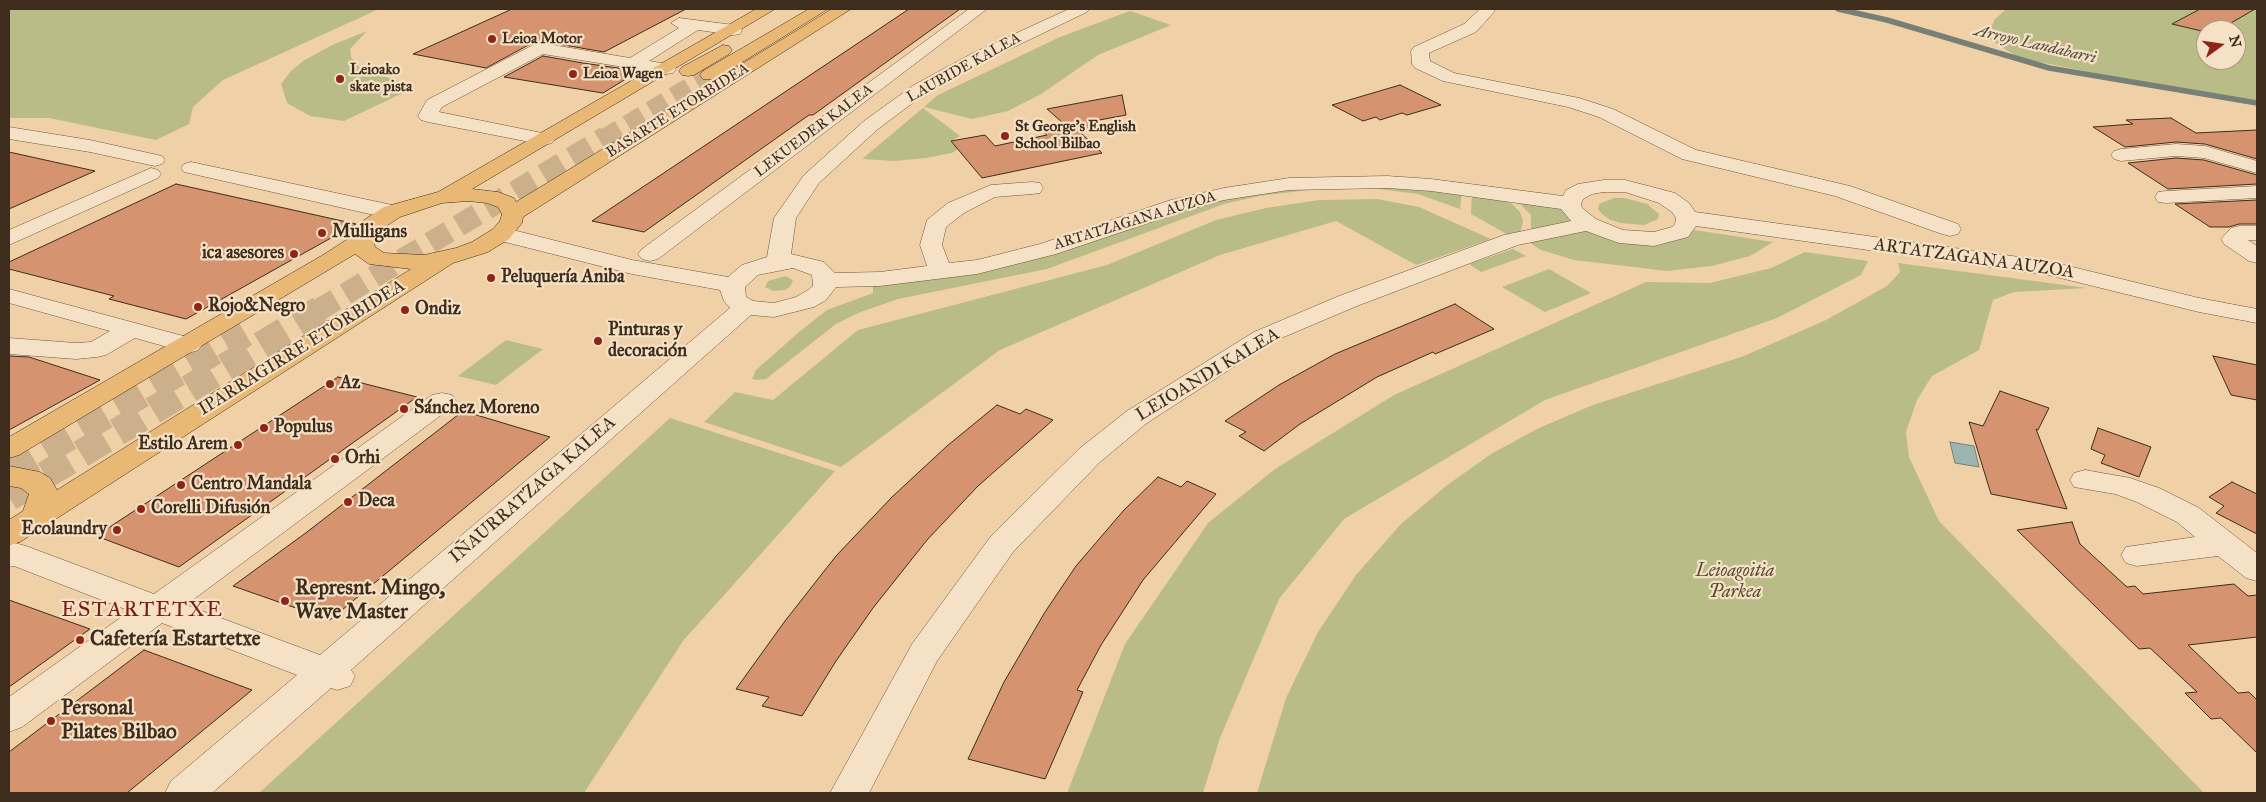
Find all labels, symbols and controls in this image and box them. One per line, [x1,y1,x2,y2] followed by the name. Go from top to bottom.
[2196,20,2246,70] north arrow
[1972,22,2098,68] water label: Arroyo Landabarri
[904,29,1024,107] street label: LAUBIDE KALEA
[502,30,582,48] place label: Leioa Motor
[486,33,498,45] marker: Leioa Motor
[2225,34,2245,49] text: N
[603,60,753,162] street label: BASARTE ETORBIDEA
[350,61,412,96] place label: Leioako skate pista
[583,65,663,83] place label: Leioa Wagen
[567,68,579,80] marker: Leioa Wagen
[334,73,346,85] marker: Leioako skate pista
[751,81,877,181] street label: LEKUEDER KALEA
[1015,118,1136,153] place label: St George's English School Bilbao
[999,130,1011,142] marker: St George's English School Bilbao
[1052,188,1218,254] street label: ARTATZAGANA AUZOA
[332,222,407,244] place label: Mulligans
[316,227,328,239] marker: Mulligans
[1872,234,2076,284] street label: ARTATZAGANA AUZOA
[202,243,284,265] place label: ica asesores
[288,248,300,260] marker: ica asesores
[501,267,625,289] place label: Peluquería Aniba
[485,272,497,284] marker: Peluquería Aniba
[195,275,409,421] street label: IPARRAGIRRE ETORBIDEA
[208,296,305,318] place label: Rojo&Negro
[415,299,461,321] place label: Ondiz
[192,301,204,313] marker: Rojo&Negro
[399,304,411,316] marker: Ondiz
[608,320,687,362] place label: Pinturas y decoración
[1132,324,1284,426] street label: LEIOANDI KALEA
[592,335,604,347] marker: Pinturas y decoración
[340,373,360,395] place label: Az
[324,378,336,390] marker: Az
[414,398,539,420] place label: Sánchez Moreno
[398,403,410,415] marker: Sánchez Moreno
[446,412,620,568] street label: IÑAURRATZAGA KALEA
[274,417,333,439] place label: Populus
[258,422,270,434] marker: Populus
[138,434,228,456] place label: Estilo Arem
[232,439,244,451] marker: Estilo Arem
[345,448,380,470] place label: Orhi
[329,453,341,465] marker: Orhi
[191,474,312,496] place label: Centro Mandala
[175,479,187,491] marker: Centro Mandala
[358,491,395,513] place label: Deca
[342,496,354,508] marker: Deca
[151,498,270,520] place label: Corelli Difusión
[135,503,147,515] marker: Corelli Difusión
[21,519,107,541] place label: Ecolaundry
[111,524,123,536] marker: Ecolaundry
[1696,561,1774,604] park label: Leioagoitia Parkea
[295,576,445,626] place label: Represnt. Mingo, Wave Master
[279,595,291,607] marker: Represnt. Mingo, Wave Master
[60,598,224,624] district label: ESTARTETXE
[90,627,260,653] place label: Cafetería Estartetxe
[74,634,86,646] marker: Cafetería Estartetxe
[61,696,177,746] place label: Personal Pilates Bilbao
[45,715,57,727] marker: Personal Pilates Bilbao

